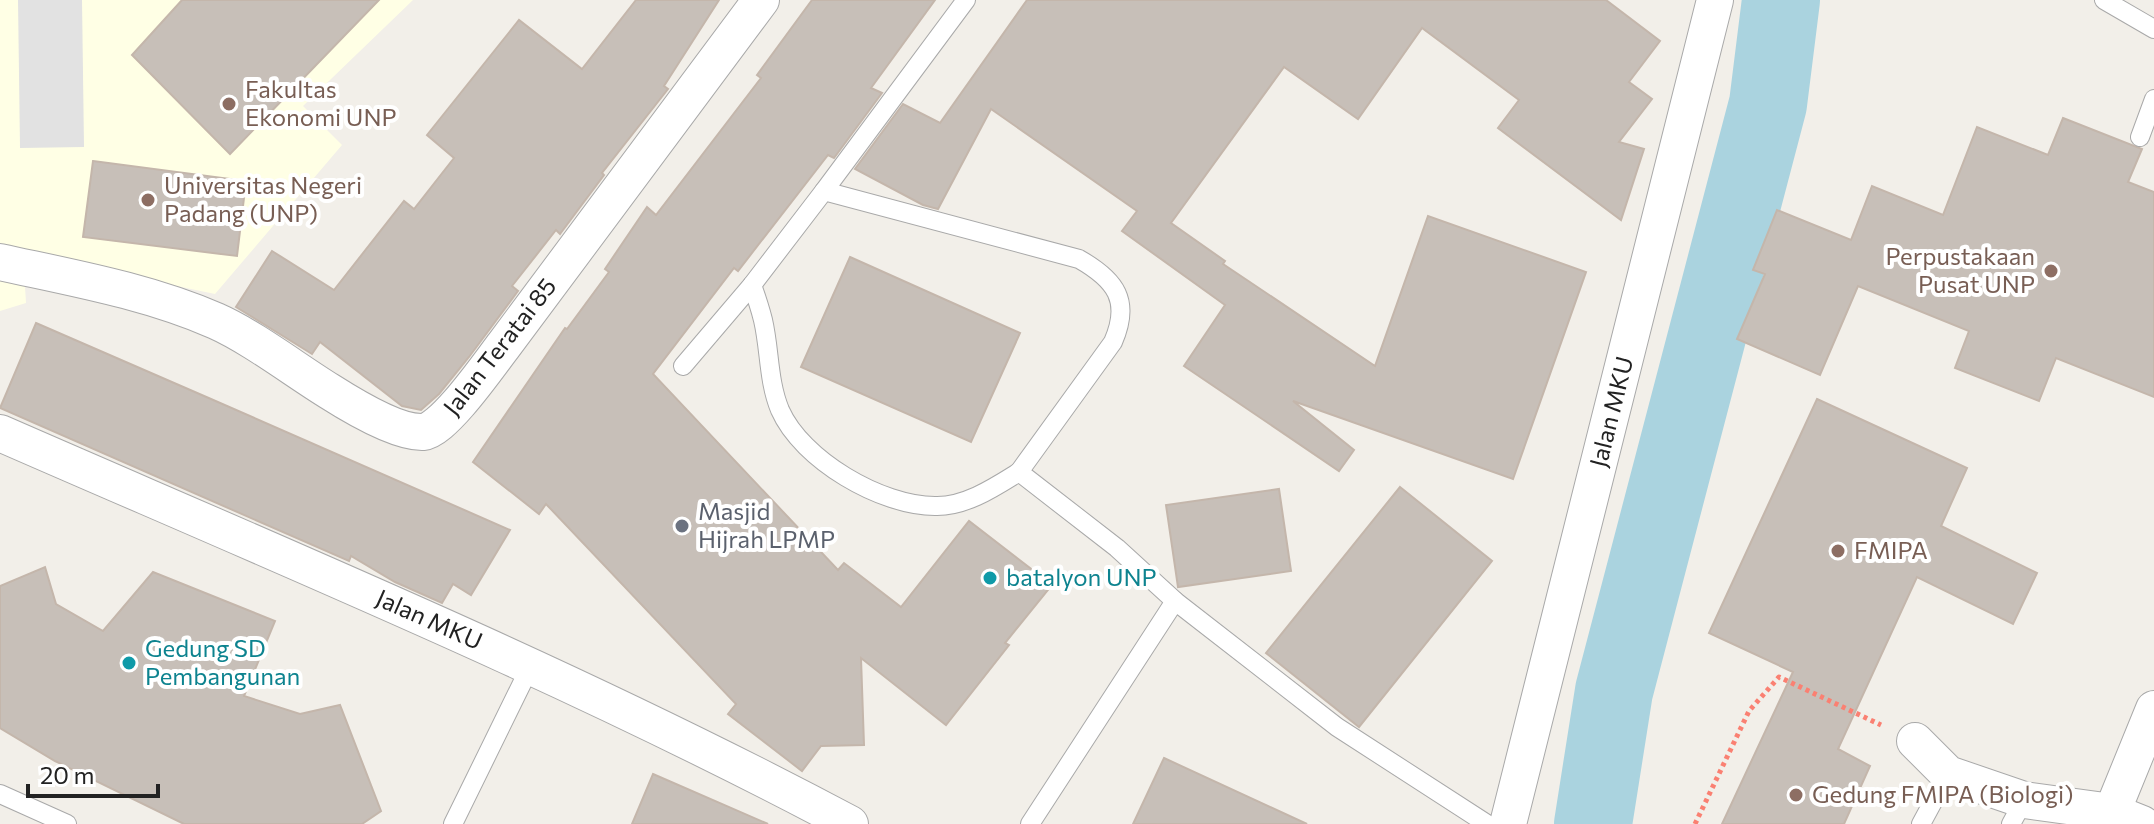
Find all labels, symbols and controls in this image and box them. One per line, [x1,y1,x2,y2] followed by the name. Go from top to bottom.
[245,74,397,131] place label: Fakultas Ekonomi UNP
[220,95,238,113] marker: Fakultas Ekonomi UNP
[164,170,362,227] place label: Universitas Negeri Padang (UNP)
[139,191,157,209] marker: Universitas Negeri Padang (UNP)
[1885,241,2035,298] place label: Perpustakaan Pusat UNP
[2042,262,2060,280] marker: Perpustakaan Pusat UNP
[436,272,561,420] street label: Jalan Teratai 85
[1583,353,1638,470] street label: Jalan MKU
[698,496,835,553] place label: Masjid Hijrah LPMP
[673,517,691,535] marker: Masjid Hijrah LPMP
[1854,535,1928,564] place label: FMIPA
[1829,542,1847,560] marker: FMIPA
[1006,562,1157,591] place label: batalyon UNP
[981,569,999,587] marker: batalyon UNP
[372,582,487,655] street label: Jalan MKU
[145,633,300,690] place label: Gedung SD Pembangunan
[120,654,138,672] marker: Gedung SD Pembangunan
[28,748,158,798] scale bar
[40,760,94,789] text: 20 m
[1812,779,2073,808] place label: Gedung FMIPA (Biologi)
[1787,786,1805,804] marker: Gedung FMIPA (Biologi)

